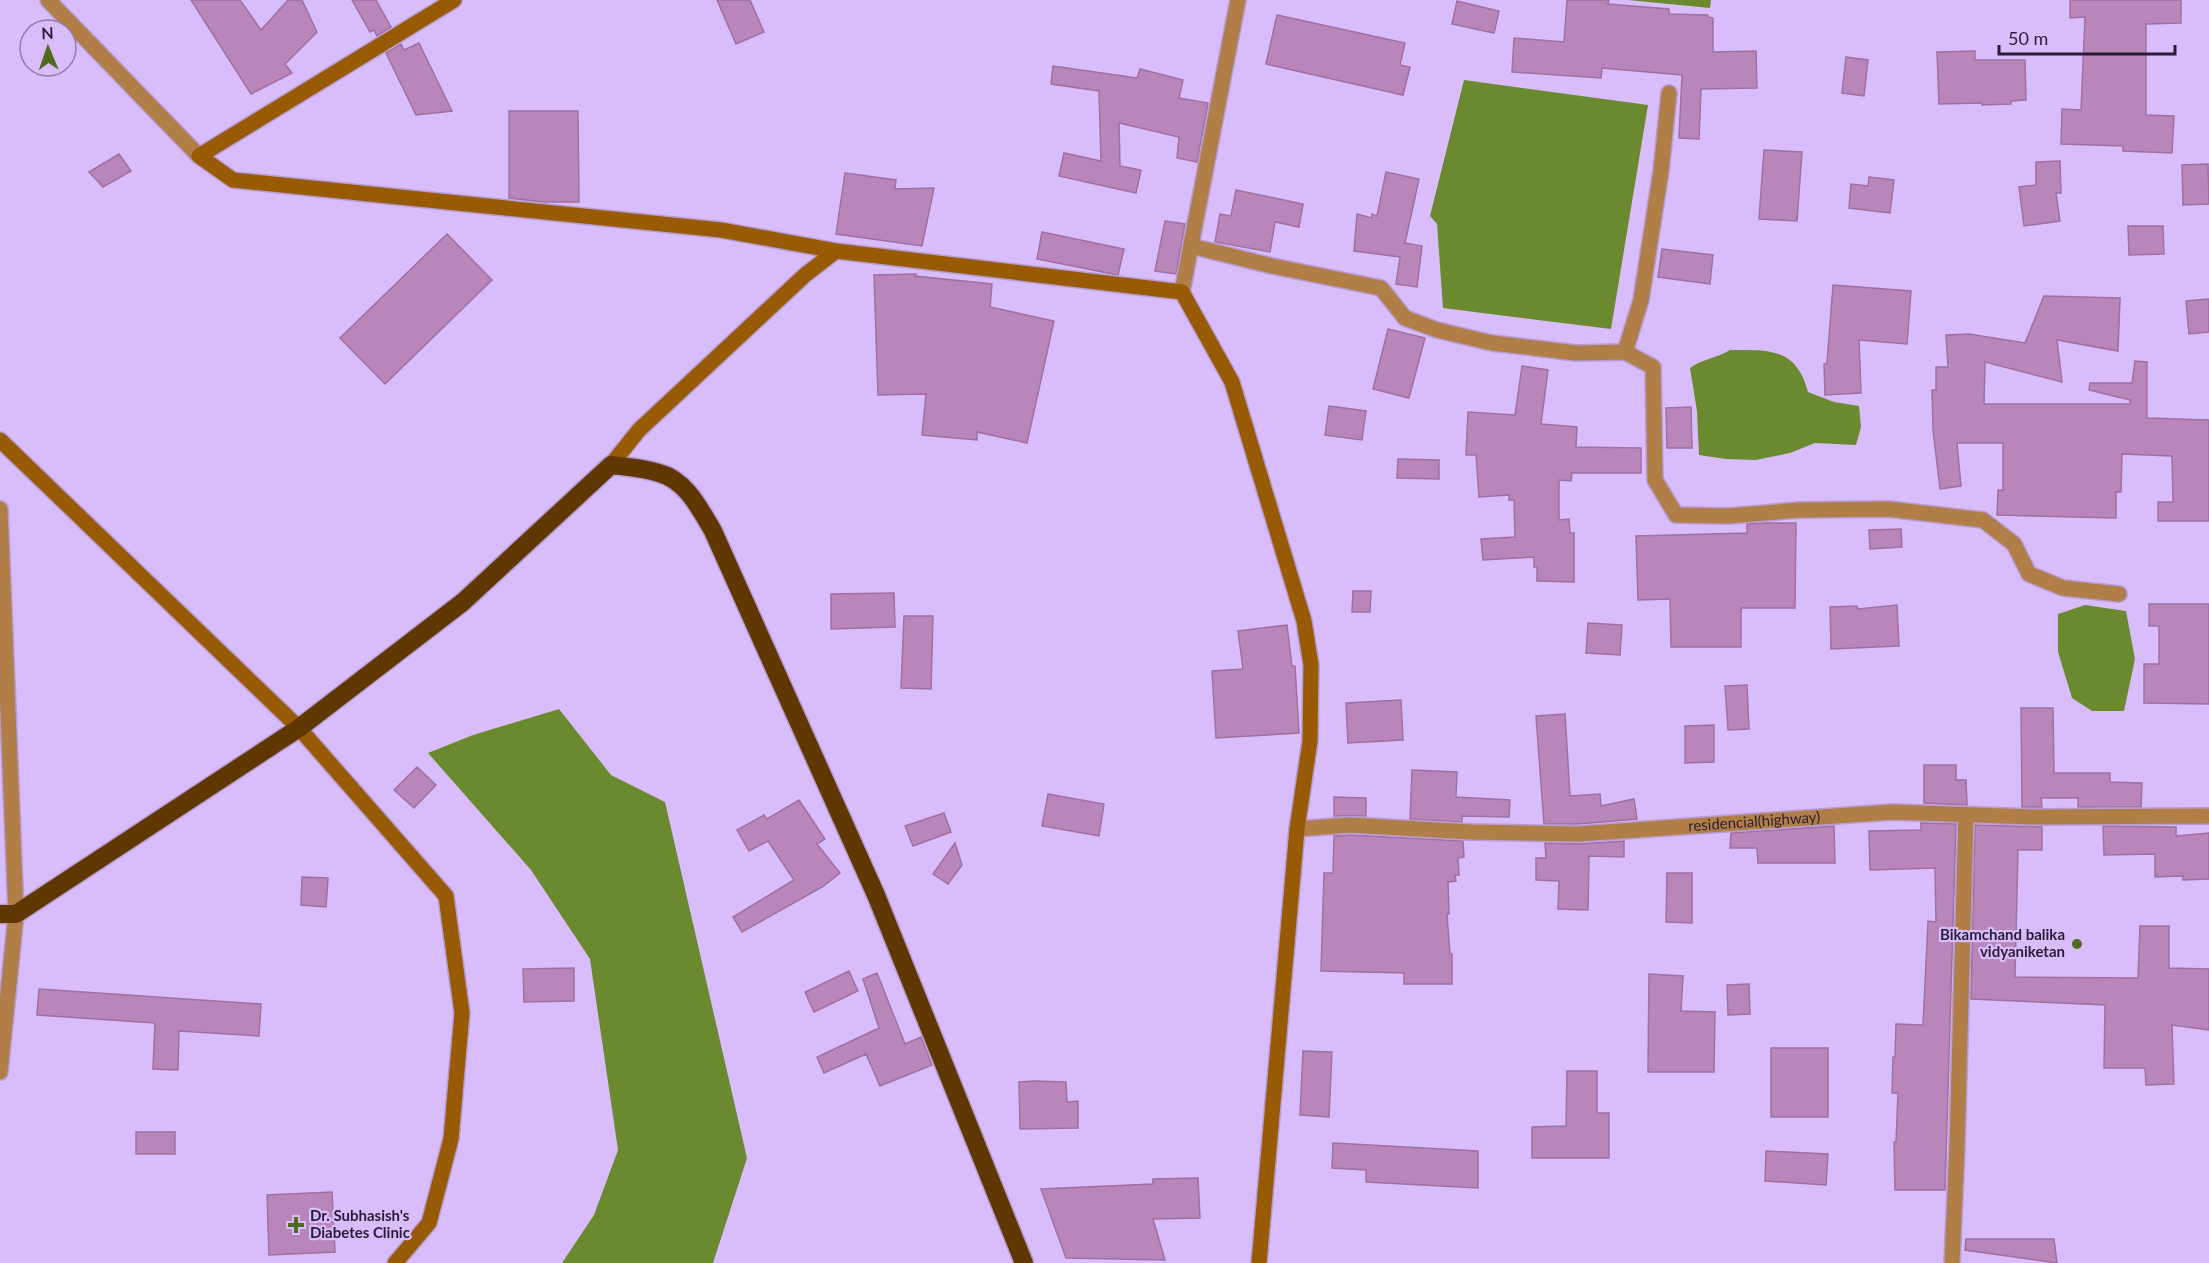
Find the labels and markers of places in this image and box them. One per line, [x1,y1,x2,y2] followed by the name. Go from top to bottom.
[1940,925,2065,960] place label: Bikamchand balika vidyaniketan
[2070,937,2084,951] marker: Bikamchand balika vidyaniketan
[310,1206,410,1241] place label: Dr. Subhasish's Diabetes Clinic
[287,1216,305,1234] marker: Dr. Subhasish's Diabetes Clinic

